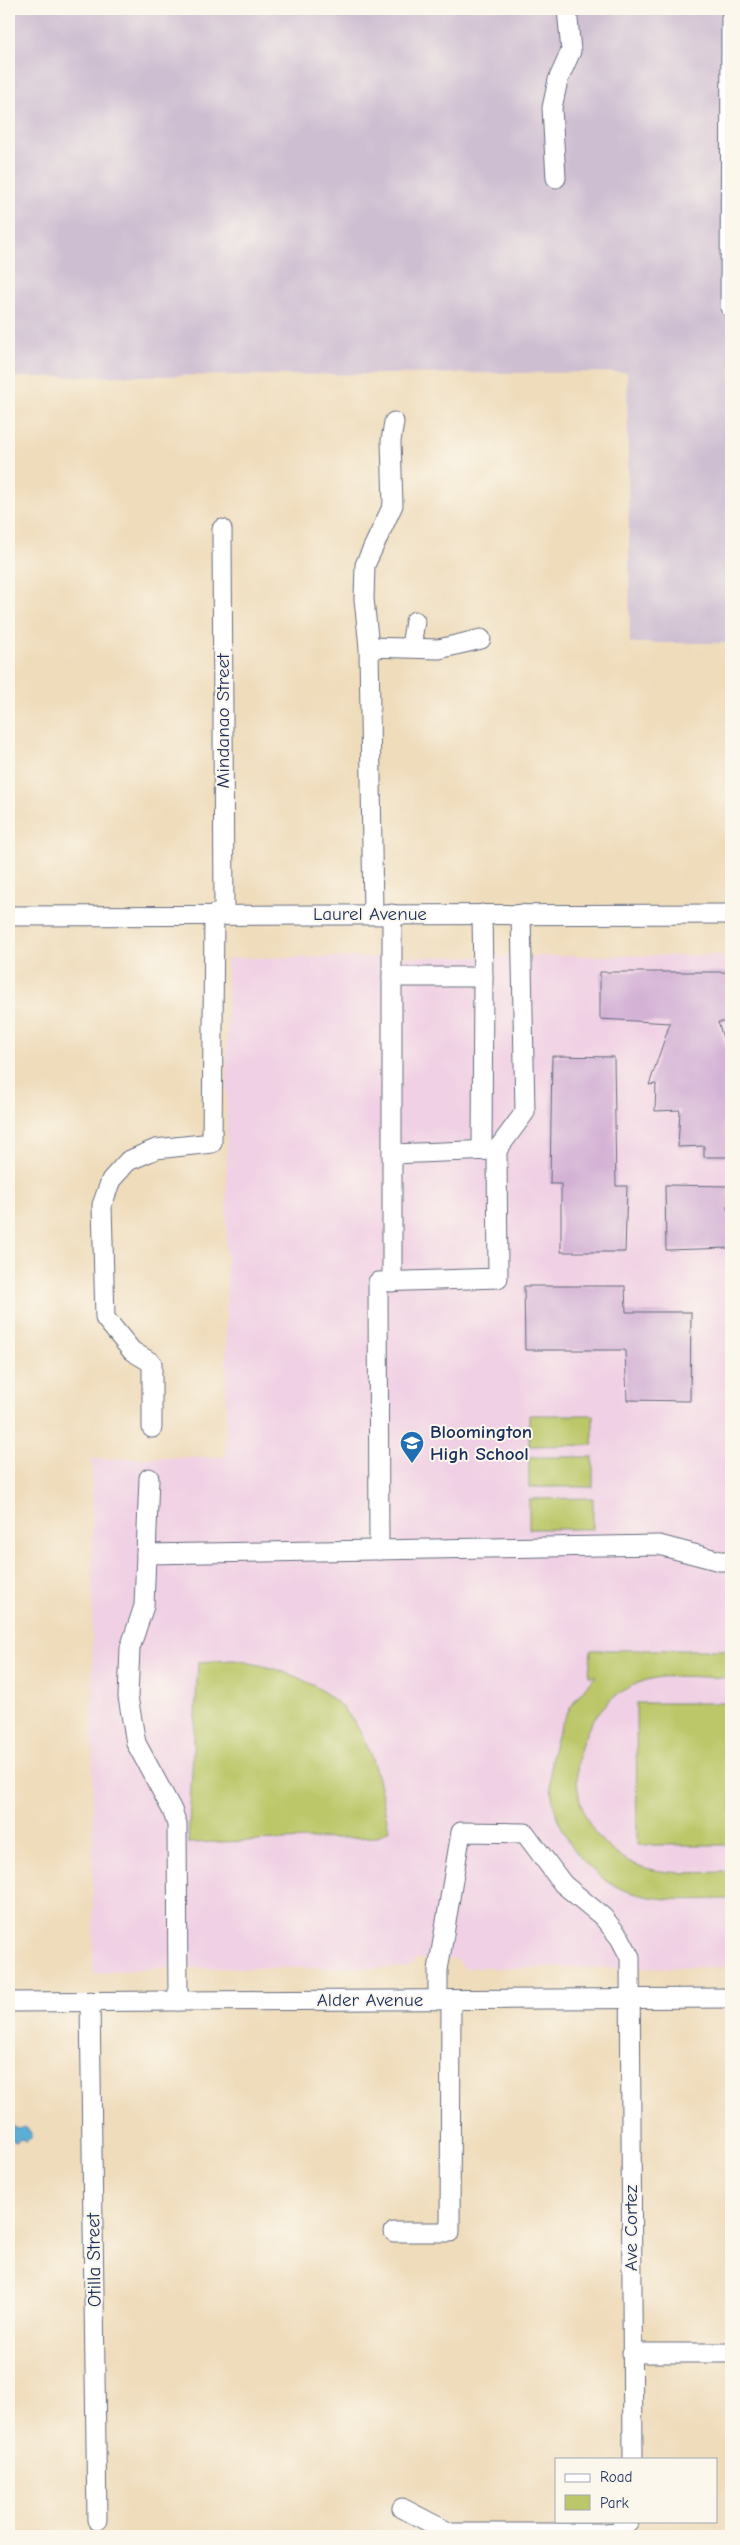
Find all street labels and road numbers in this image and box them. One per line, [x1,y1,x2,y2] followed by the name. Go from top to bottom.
[212,653,234,788] street label: Mindanao Street
[313,903,427,925] street label: Laurel Avenue
[317,1989,423,2011] street label: Alder Avenue
[620,2185,642,2271] street label: Ave Cortez
[82,2212,106,2307] street label: Otilla Street

